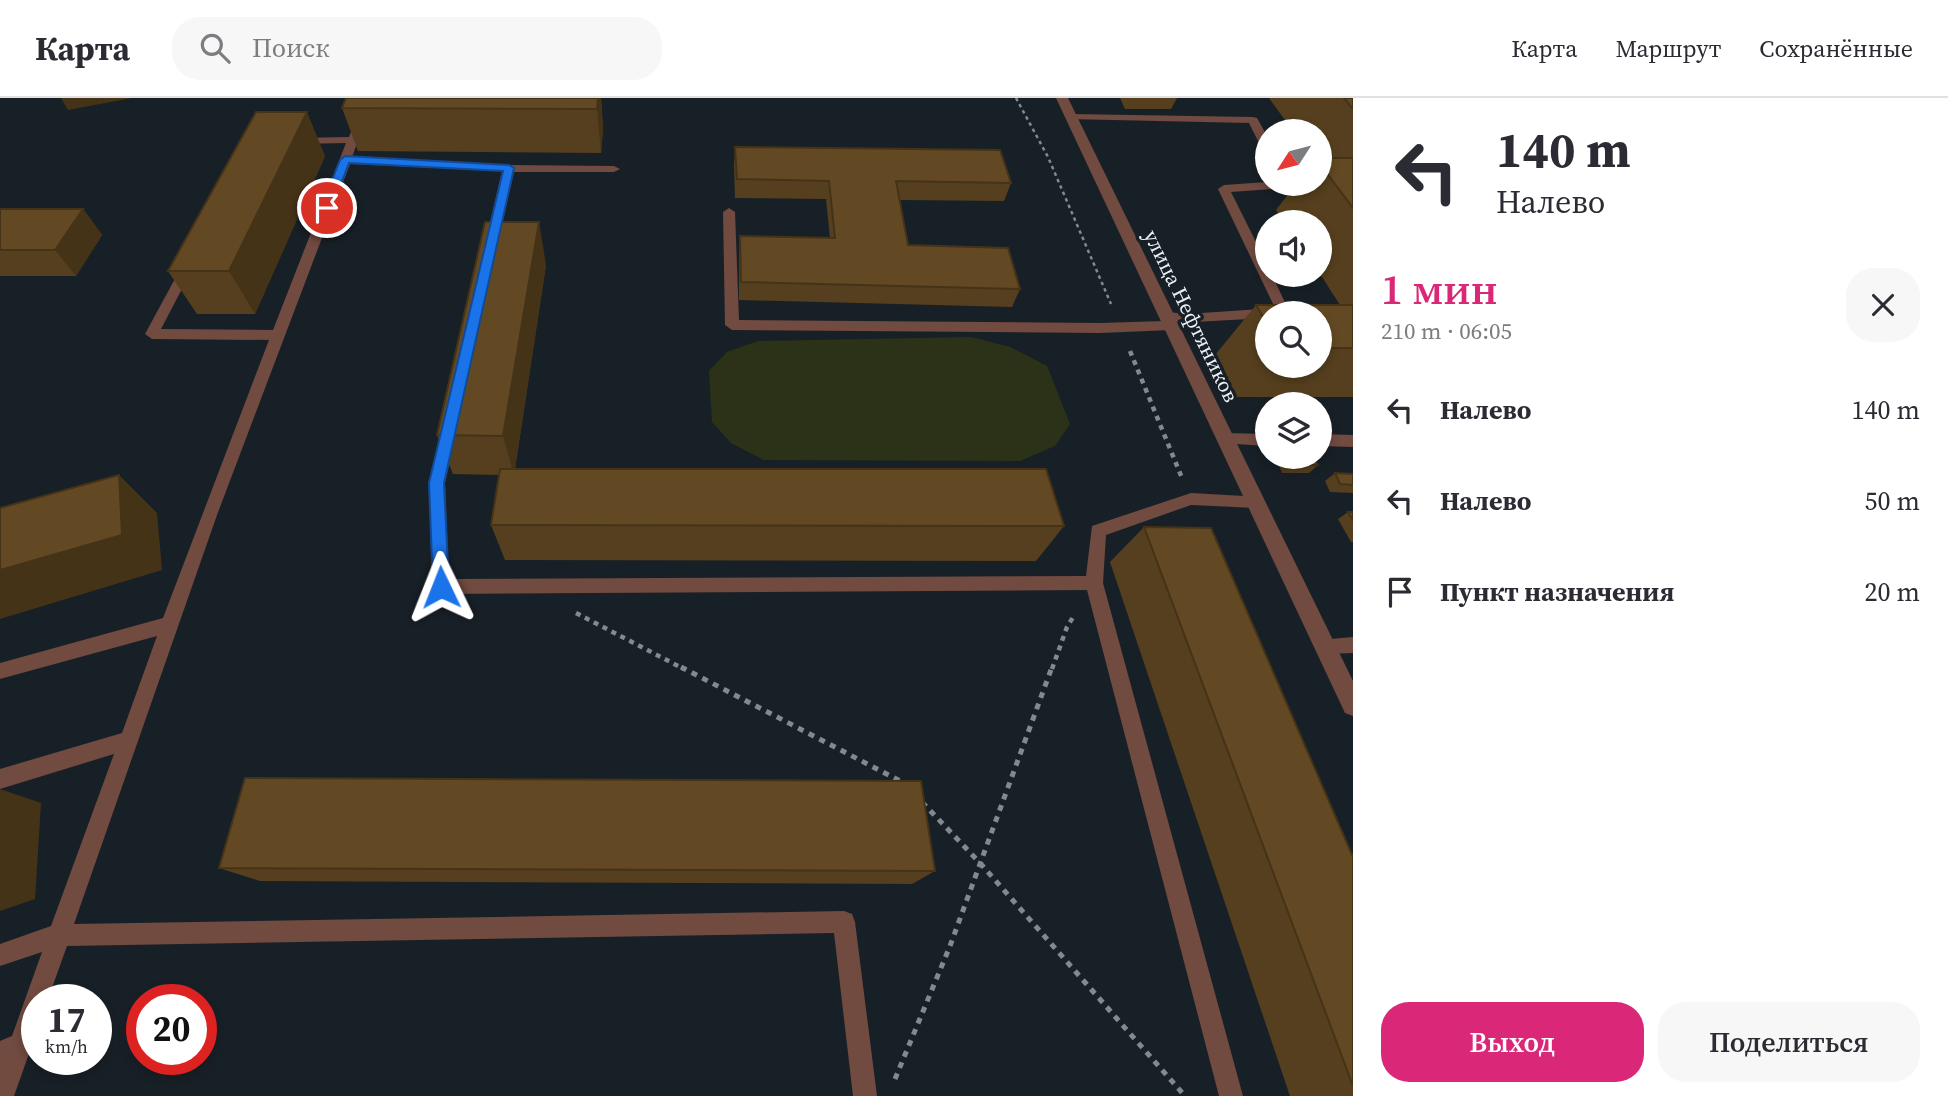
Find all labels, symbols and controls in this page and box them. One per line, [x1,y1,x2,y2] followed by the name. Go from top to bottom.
[172,17,662,80] search box
[35,26,130,71] text: Карта
[196,29,234,67] icon: search
[252,30,330,66] text: Поиск
[1511,32,1577,65] text: Карта
[1615,32,1721,65] text: Маршрут
[1759,32,1913,65] text: Сохранённые
[1496,116,1631,183] text: 140 m
[1255,119,1332,196] north arrow
[1255,119,1332,469] map controls
[1381,126,1472,217] icon: left
[297,178,357,238] pin
[1496,180,1605,224] text: Налево
[308,189,346,227] icon: arrive
[1255,210,1332,287] button: sound
[1137,225,1246,407] street label: улица Нефтяников
[1381,260,1498,318] text: 1 мин
[1846,268,1920,342] button: close
[1255,301,1332,378] button: search
[1381,315,1512,347] text: 210 m · 06:05
[1381,391,1419,429] icon: left
[1255,392,1332,469] button: layers
[1440,392,1531,428] text: Налево
[1852,392,1920,428] text: 140 m
[1381,482,1419,520] icon: left
[1440,483,1531,519] text: Налево
[1865,483,1920,519] text: 50 m
[404,550,478,624] position arrow
[1381,573,1419,611] icon: arrive
[1440,574,1674,610] text: Пункт назначения
[1865,574,1920,610] text: 20 m
[126,984,217,1075] speed limit sign: 20
[48,996,85,1044] text: 17
[1381,1002,1644,1082] button: Выход
[1658,1002,1920,1082] button: Поделиться
[45,1034,88,1059] text: km/h

